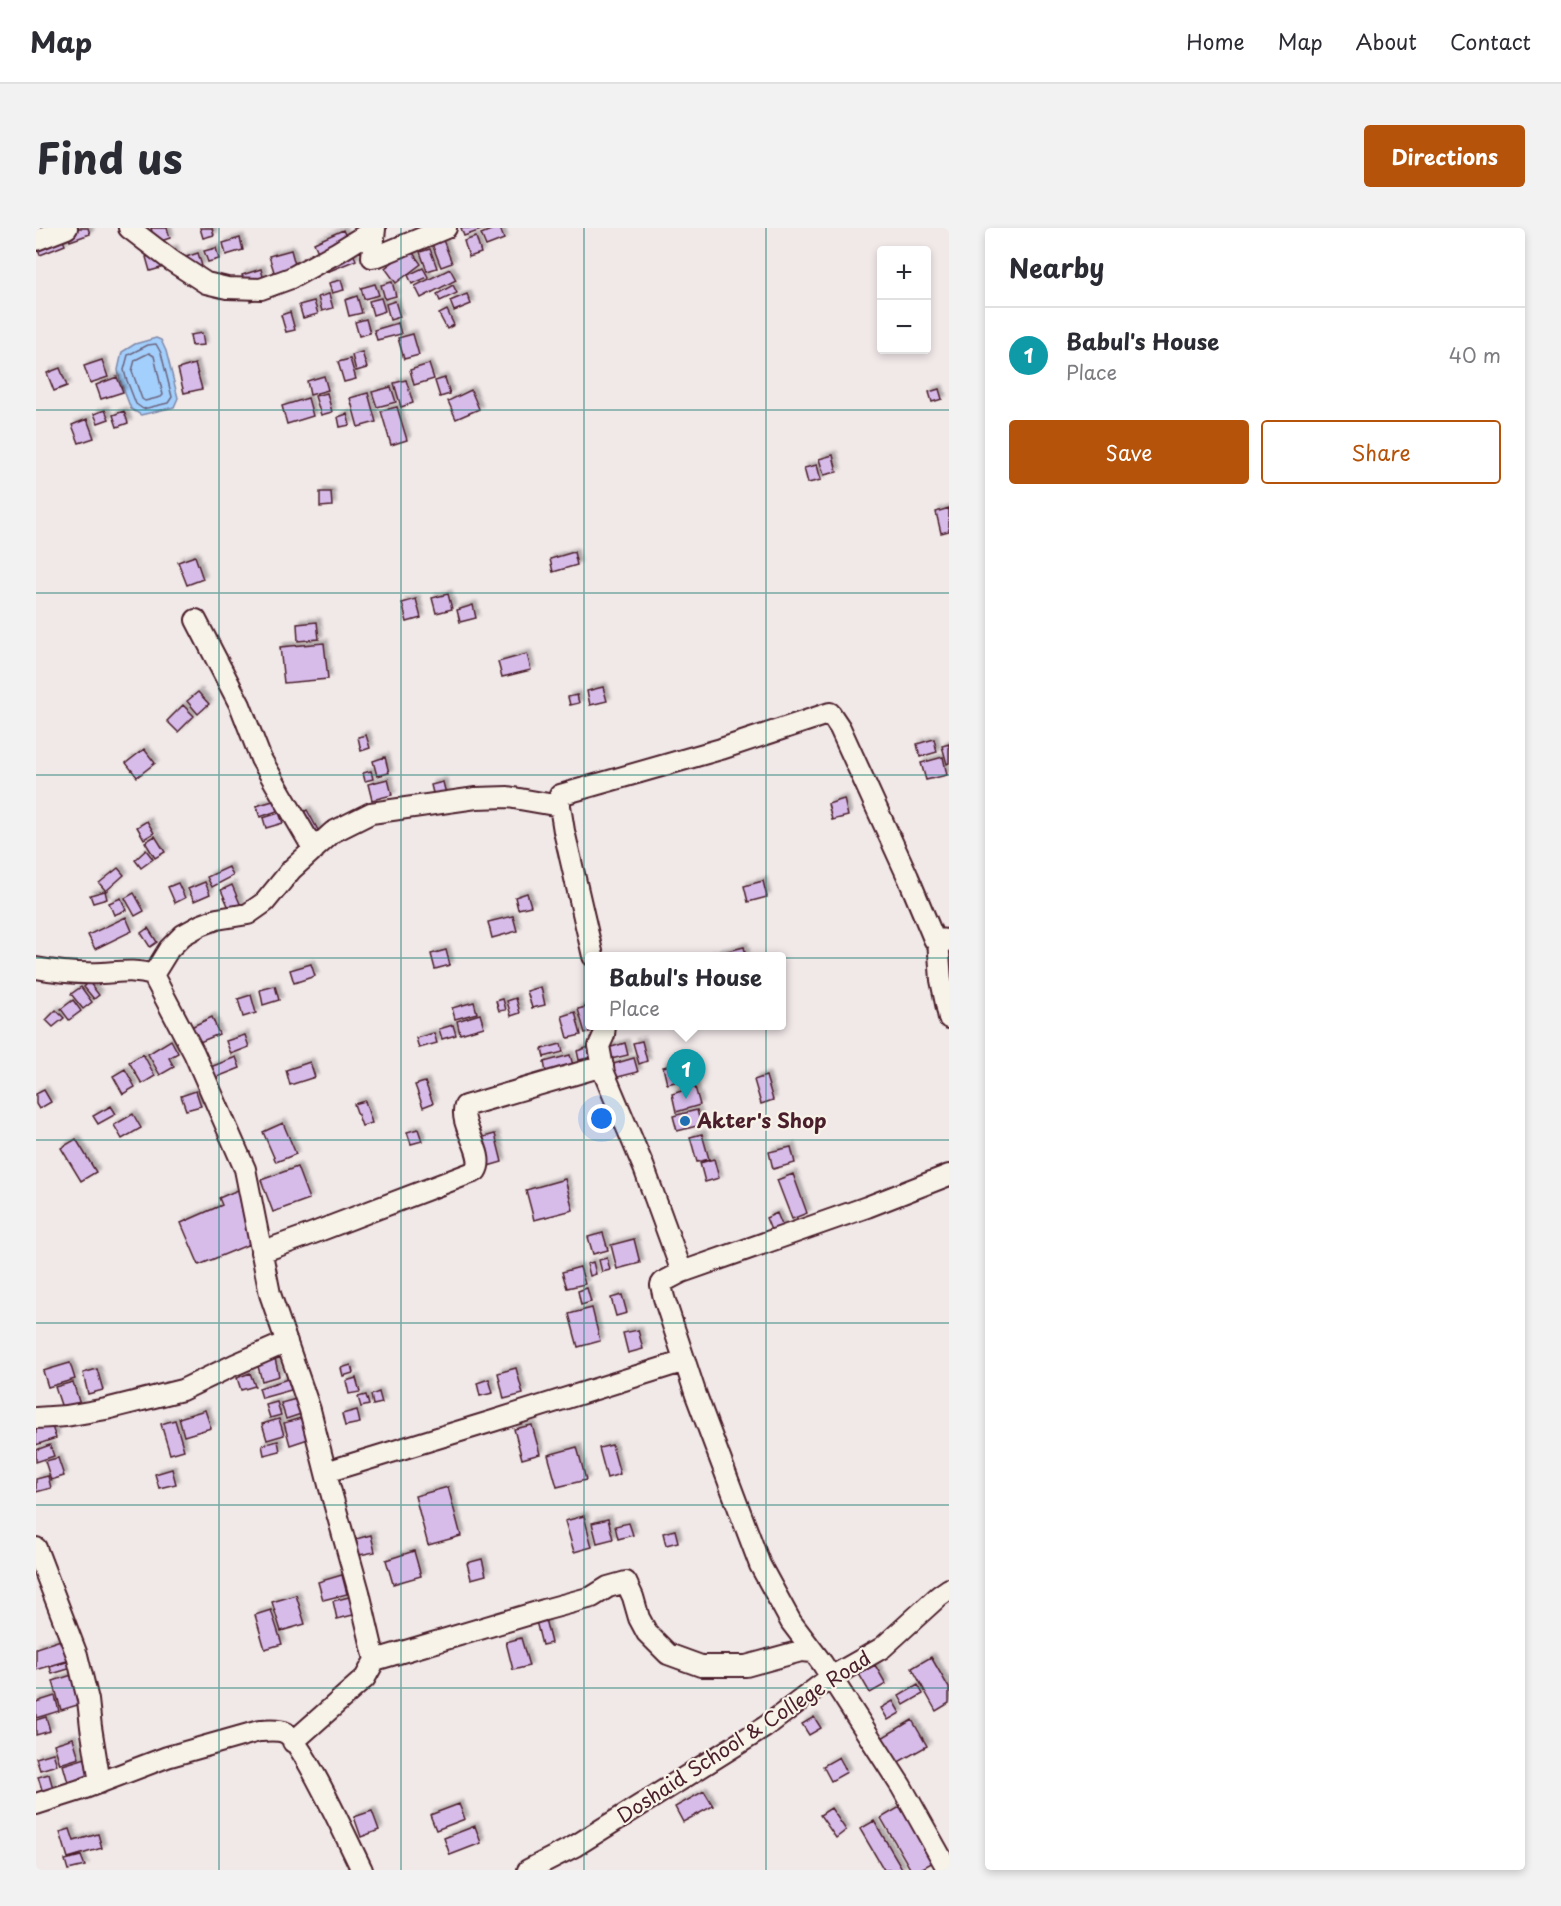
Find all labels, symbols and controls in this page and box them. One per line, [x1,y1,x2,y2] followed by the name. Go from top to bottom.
[30,20,92,63] text: Map
[1186,25,1245,57] text: Home
[1278,25,1323,57] text: Map
[1356,25,1417,57] text: About
[1450,25,1531,57] text: Contact
[36,125,183,188] text: Find us
[1364,125,1525,187] button: Directions
[877,246,931,354] map controls
[877,246,931,300] button: +
[1009,248,1104,287] text: Nearby
[877,300,931,354] button: −
[1066,324,1219,357] text: Babul's House
[1024,340,1033,370] text: 1
[1449,340,1501,370] text: 40 m
[1066,357,1117,387] text: Place
[1009,420,1249,484] button: Save
[1261,420,1501,484] button: Share
[585,952,786,1030] popup
[609,960,762,993] text: Babul's House
[609,993,660,1023] text: Place
[666,1050,706,1099] pin: 1
[587,1104,616,1133] your location
[696,1105,827,1135] place label: Akter's Shop
[678,1114,692,1128] marker: Akter's Shop
[610,1643,876,1830] street label: Doshaid School & College Road

